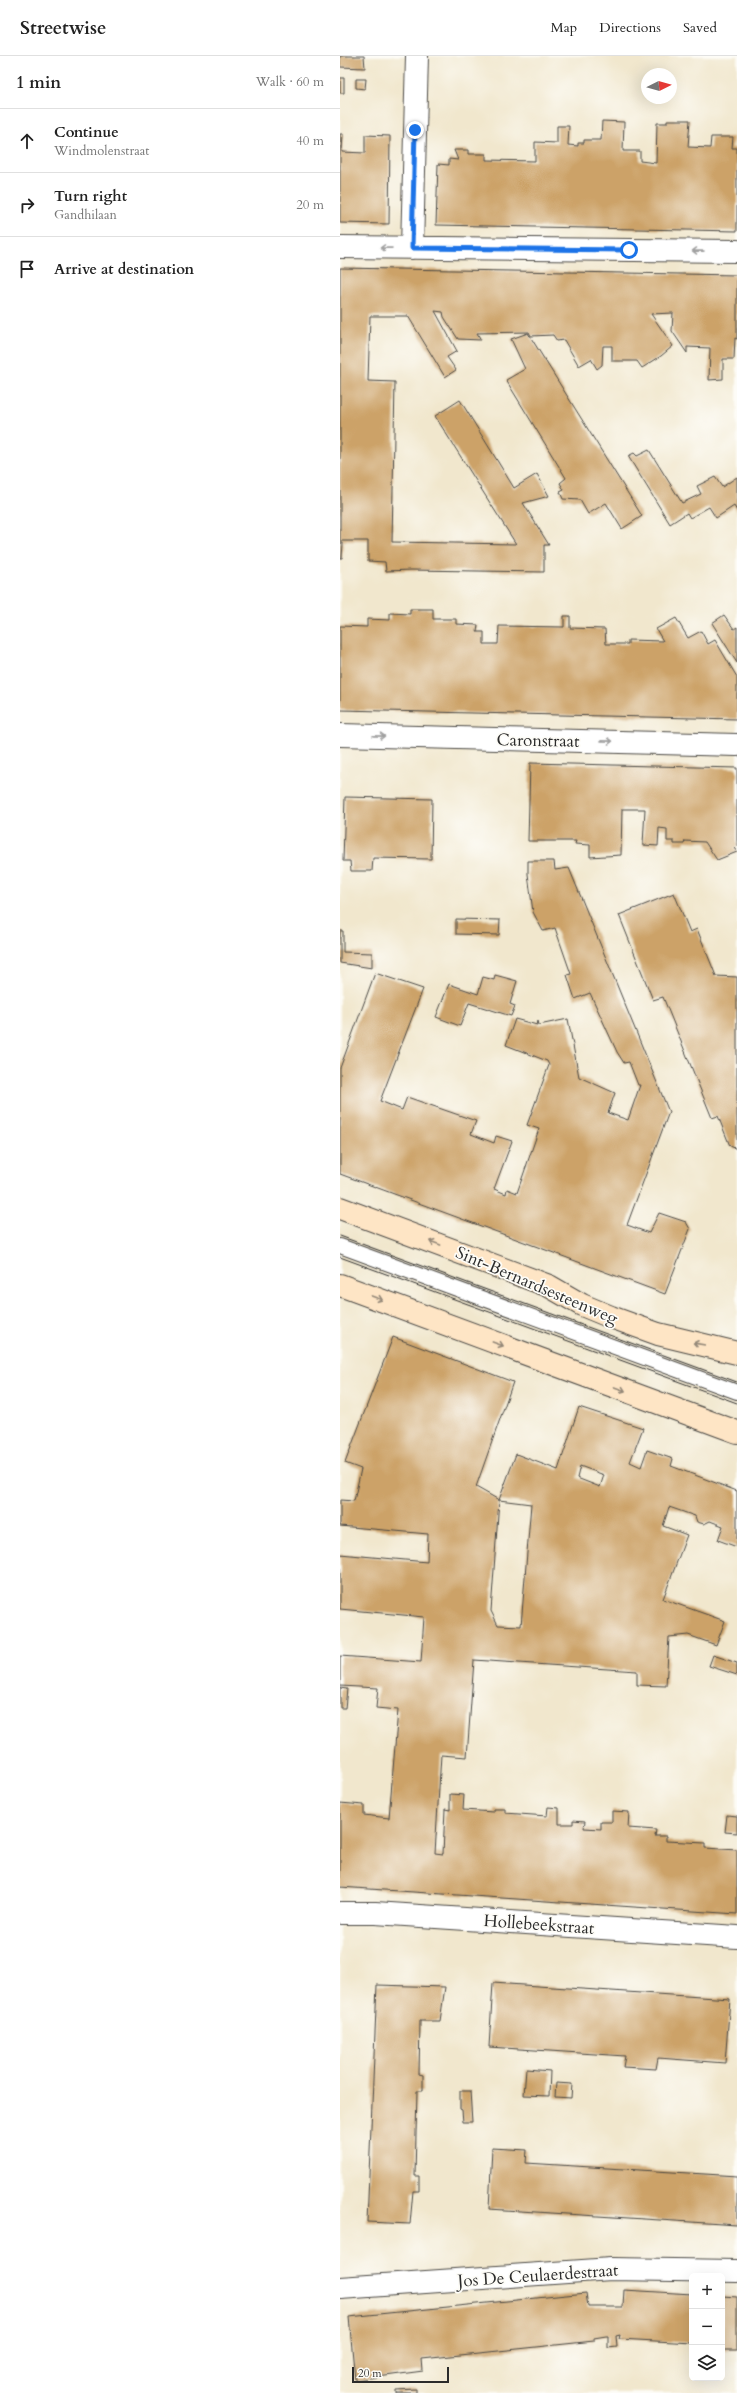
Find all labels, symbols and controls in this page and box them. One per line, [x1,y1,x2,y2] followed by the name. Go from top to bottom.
[20,15,107,41] text: Streetwise
[551,18,577,37] text: Map
[599,18,661,37] text: Directions
[683,18,717,37] text: Saved
[641,68,677,104] north arrow
[16,71,61,94] text: 1 min
[256,73,324,91] text: Walk · 60 m
[406,121,424,139] route end
[54,122,119,142] text: Continue
[16,130,38,152] icon: ahead
[296,132,324,150] text: 40 m
[54,142,149,160] text: Windmolenstraat
[54,186,127,206] text: Turn right
[16,194,38,216] icon: right
[296,196,324,214] text: 20 m
[54,206,117,224] text: Gandhilaan
[620,241,638,259] route start
[380,244,393,251] one-way arrow
[692,247,705,255] one-way arrow
[16,258,38,280] icon: arrive
[54,259,194,279] text: Arrive at destination
[496,728,580,753] street label: Caronstraat
[372,732,385,740] one-way arrow
[600,738,613,745] one-way arrow
[429,1238,441,1246] one-way arrow
[452,1241,622,1330] street label: Sint-Bernardsesteenweg
[370,1295,382,1303] one-way arrow
[492,1340,504,1348] one-way arrow
[693,1340,706,1348] one-way arrow
[614,1385,626,1393] one-way arrow
[483,1909,596,1940] street label: Hollebeekstraat
[454,2258,620,2293] street label: Jos De Ceulaerdestraat
[689,2273,725,2381] map controls
[689,2273,725,2309] button: +
[689,2309,725,2345] button: −
[689,2345,725,2381] button: layers
[352,2365,449,2384] scale bar
[358,2366,382,2381] text: 20 m

